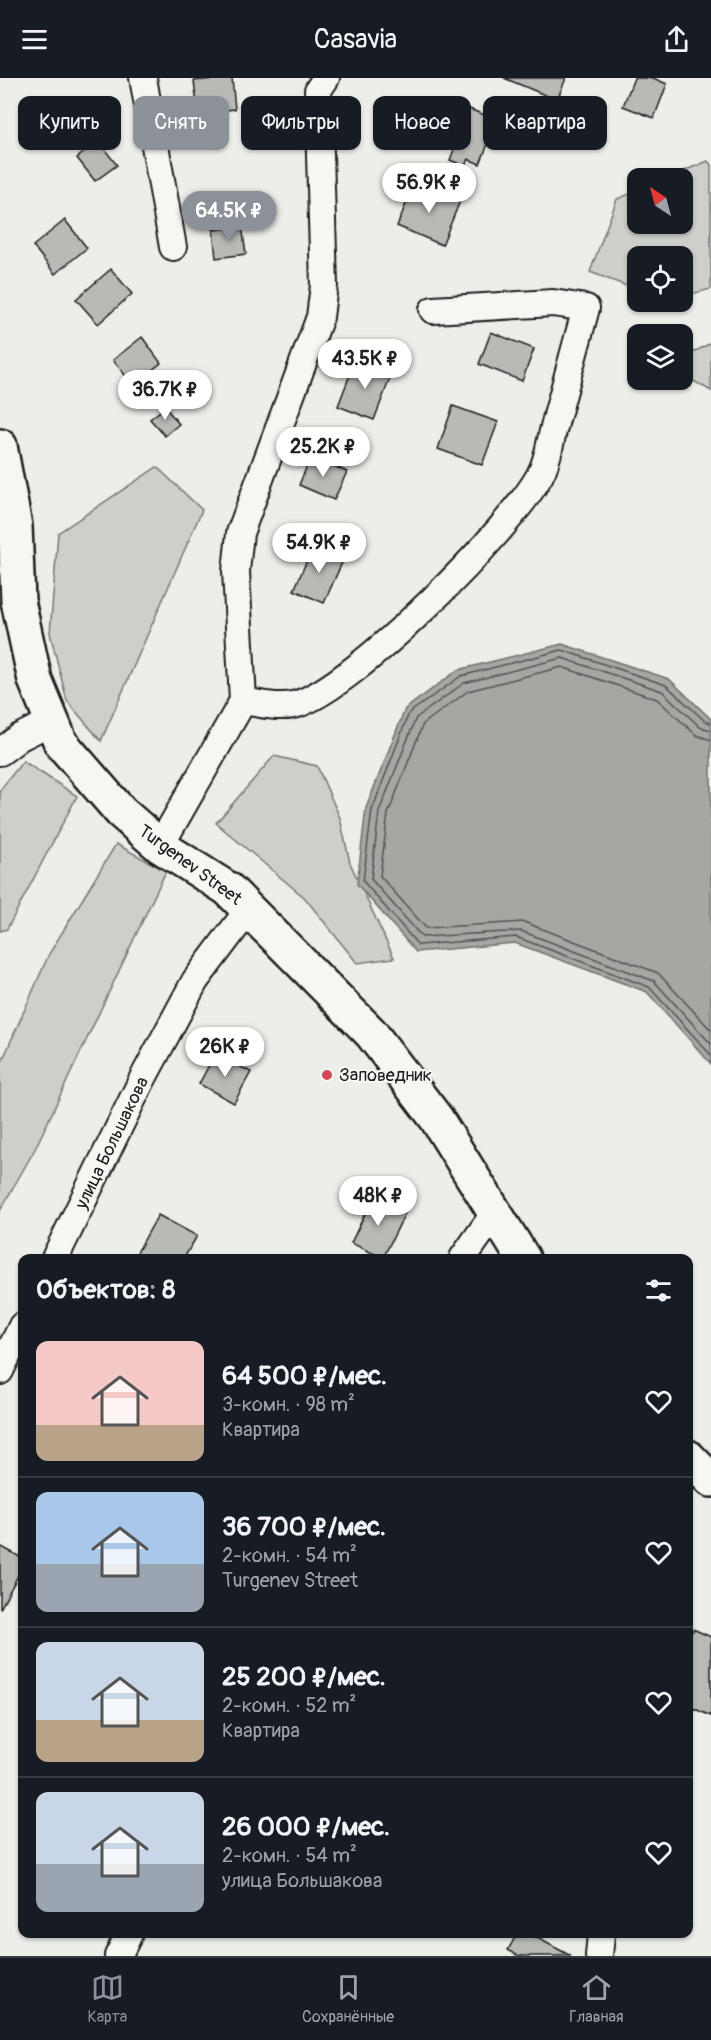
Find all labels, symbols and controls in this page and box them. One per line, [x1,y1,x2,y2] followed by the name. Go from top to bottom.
[18,23,51,56] icon: menu
[314,23,397,56] text: Casavia
[660,23,693,56] icon: share
[18,96,121,150] chip: Купить
[133,96,229,150] chip: Снять
[241,96,361,150] chip: Фильтры
[373,96,471,150] chip: Новое
[483,96,607,150] chip: Квартира
[374,163,484,214] pin: 56.9K ₽
[627,168,693,234] north arrow
[627,168,693,390] map controls
[396,170,462,195] text: 56.9K ₽
[174,191,284,242] pin: 64.5K ₽
[196,198,262,223] text: 64.5K ₽
[627,246,693,312] button: locate
[627,324,693,390] button: layers
[310,339,420,390] pin: 43.5K ₽
[332,346,398,371] text: 43.5K ₽
[110,370,220,421] pin: 36.7K ₽
[132,377,198,402] text: 36.7K ₽
[268,427,378,478] pin: 25.2K ₽
[290,434,356,459] text: 25.2K ₽
[264,523,374,574] pin: 54.9K ₽
[286,530,352,555] text: 54.9K ₽
[134,820,247,911] street label: Turgenev Street
[183,1027,267,1078] pin: 26K ₽
[199,1034,251,1059] text: 26K ₽
[339,1064,432,1087] place label: Заповедник
[320,1068,334,1082] marker: Заповедник
[70,1073,154,1214] street label: улица Большакова
[336,1176,420,1227] pin: 48K ₽
[353,1183,403,1208] text: 48K ₽
[36,1274,175,1306] text: Объектов: 8
[642,1274,675,1307] icon: filters
[222,1360,387,1392] text: 64 500 ₽/мес.
[84,1365,156,1437] icon: home
[642,1385,675,1418] icon: heart
[222,1392,355,1417] text: 3-комн. · 98 m²
[222,1417,300,1442] text: Квартира
[222,1511,386,1543] text: 36 700 ₽/мес.
[84,1516,156,1588] icon: home
[642,1536,675,1569] icon: heart
[222,1543,357,1568] text: 2-комн. · 54 m²
[222,1568,358,1593] text: Turgenev Street
[222,1661,386,1693] text: 25 200 ₽/мес.
[84,1666,156,1738] icon: home
[642,1686,675,1719] icon: heart
[222,1693,356,1718] text: 2-комн. · 52 m²
[222,1718,300,1743] text: Квартира
[222,1811,390,1843] text: 26 000 ₽/мес.
[84,1816,156,1888] icon: home
[642,1836,675,1869] icon: heart
[222,1843,357,1868] text: 2-комн. · 54 m²
[222,1868,382,1893] text: улица Большакова
[87,1971,127,2027] tab: Карта
[302,1971,394,2027] tab: Сохранённые
[569,1971,624,2027] tab: Главная

